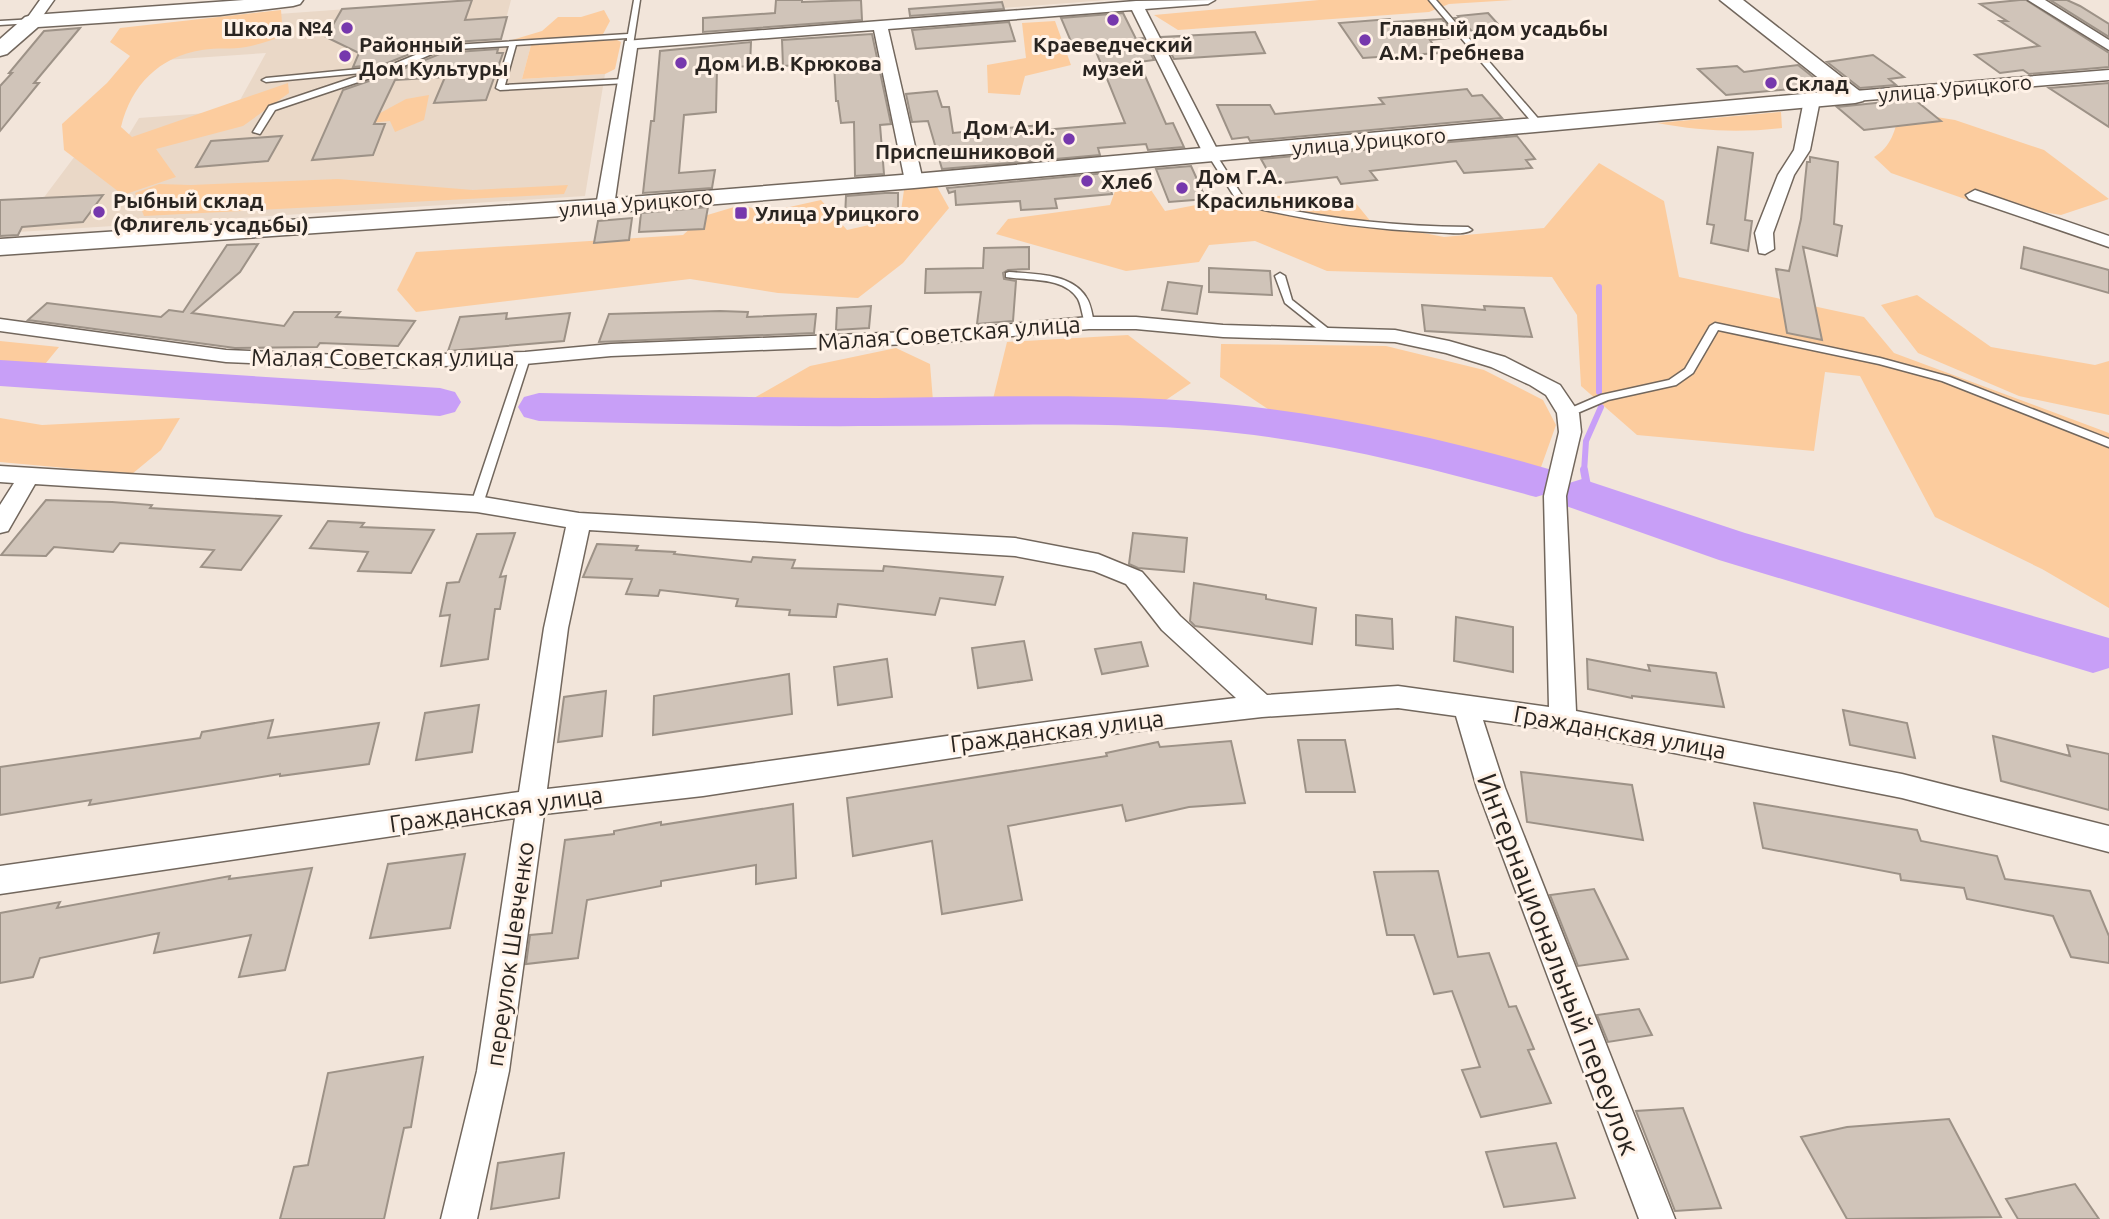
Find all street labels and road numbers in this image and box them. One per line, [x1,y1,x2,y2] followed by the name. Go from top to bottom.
[1877,69,2033,107] street label: улица Урицкого
[1291,122,1447,160] street label: улица Урицкого
[558,184,714,222] street label: улица Урицкого
[816,310,1082,356] street label: Малая Советская улица
[251,344,515,371] street label: Малая Советская улица
[1512,700,1728,764] street label: Гражданская улица
[949,704,1165,758] street label: Гражданская улица
[1472,769,1646,1159] street label: Интернациональный переулок
[388,781,604,837] street label: Гражданская улица
[481,840,539,1068] street label: переулок Шевченко

